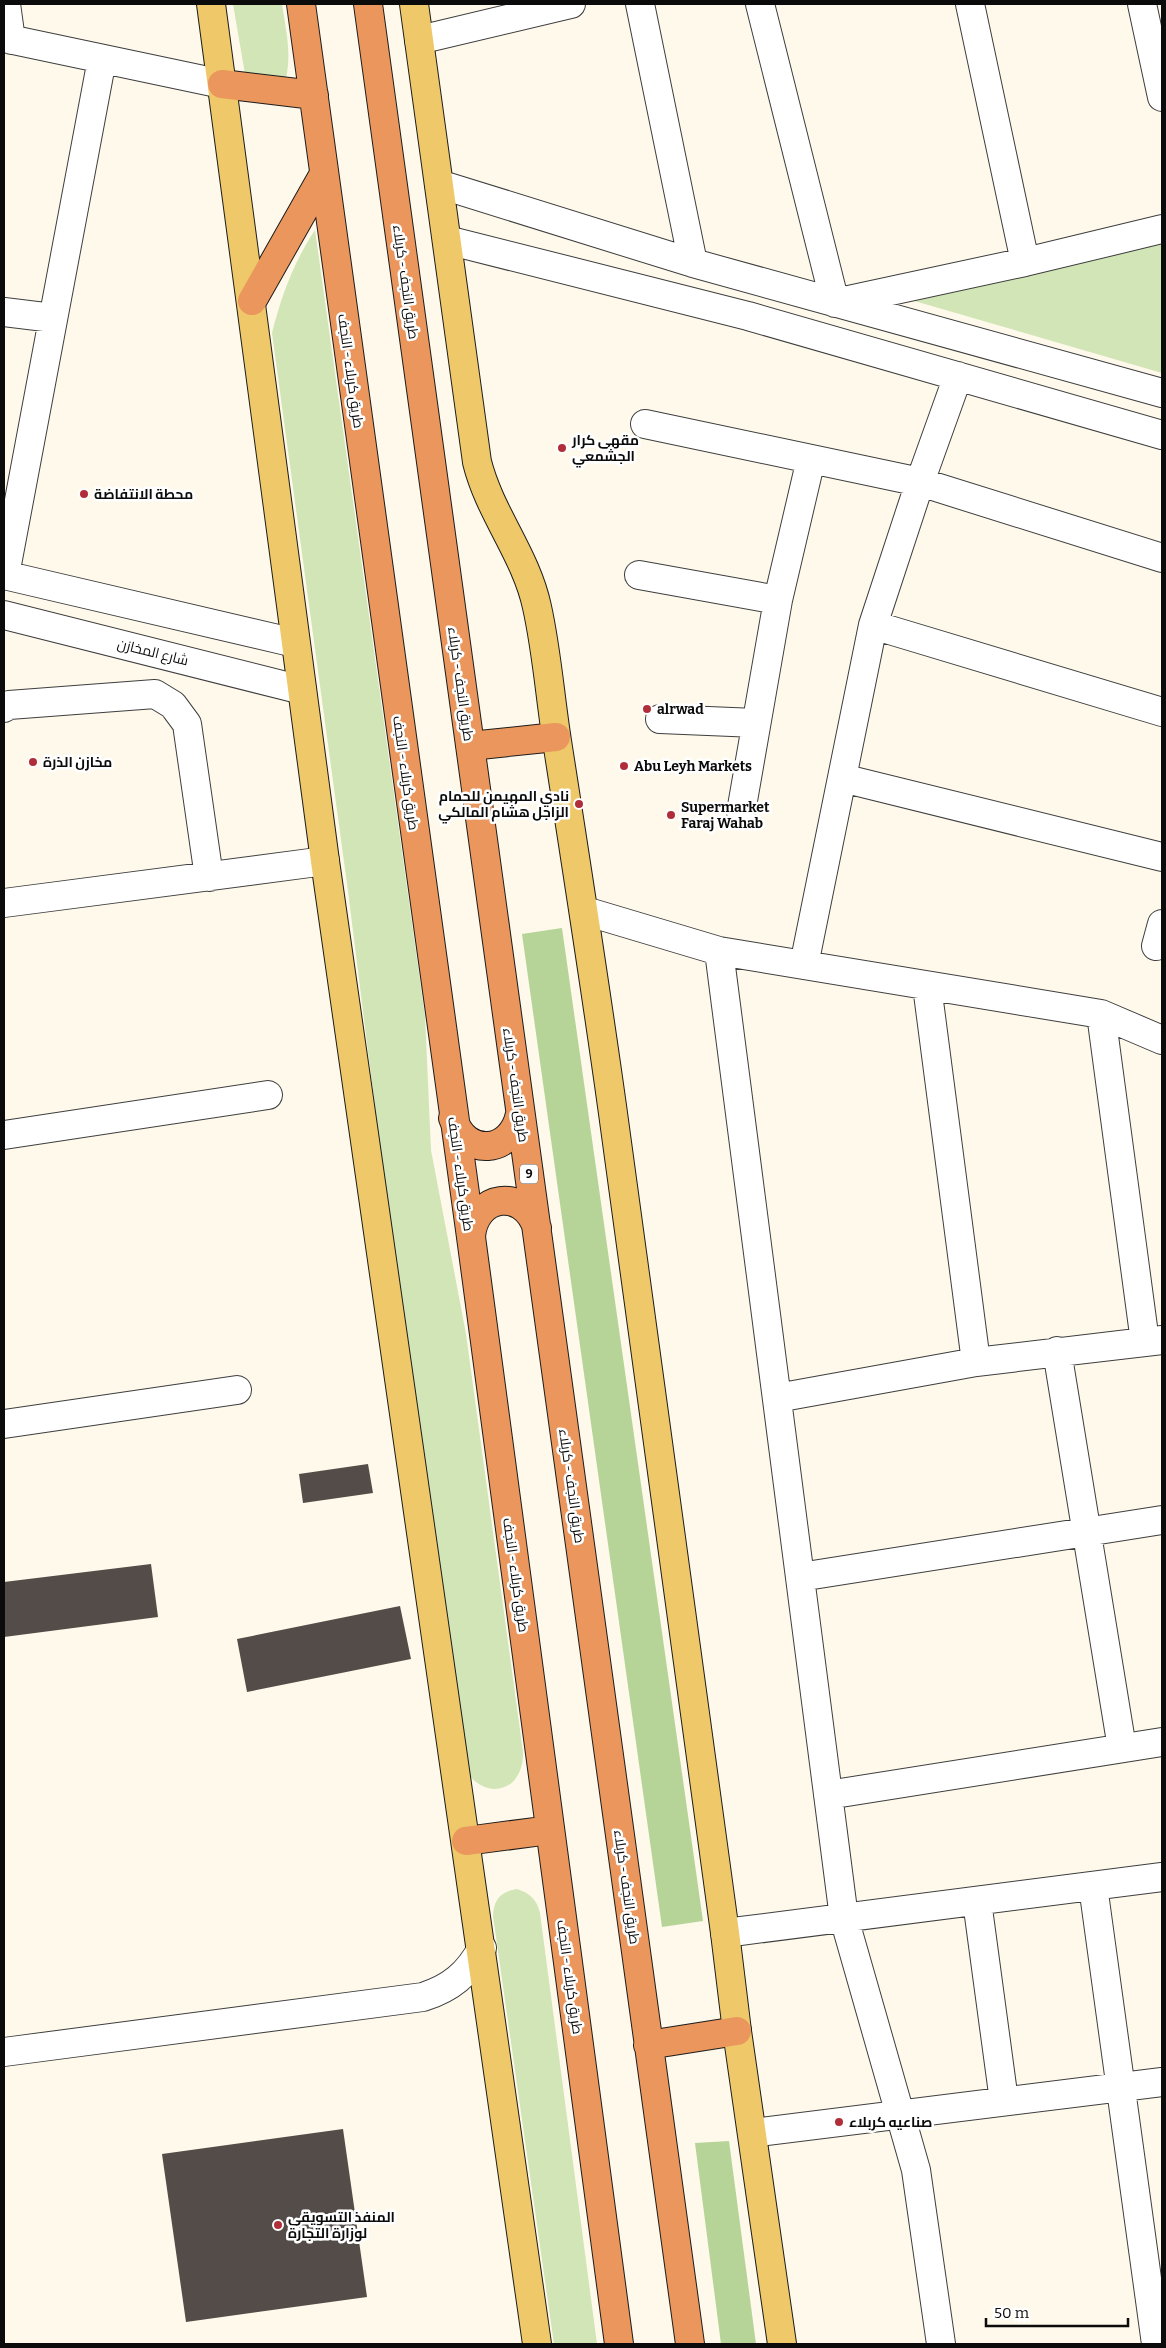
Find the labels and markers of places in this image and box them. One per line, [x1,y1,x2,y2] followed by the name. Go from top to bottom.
[571,432,639,468] place label: مقهى كرار الجشمعي
[556,442,568,454] marker: مقهى كرار الجشمعي
[94,486,193,503] place label: محطة الانتفاضة
[78,488,90,500] marker: محطة الانتفاضة
[657,701,704,718] place label: alrwad
[641,703,653,715] marker: alrwad
[43,754,112,771] place label: مخازن الذرة
[27,756,39,768] marker: مخازن الذرة
[634,758,752,775] place label: Abu Leyh Markets
[618,760,630,772] marker: Abu Leyh Markets
[438,788,569,824] place label: نادي المهيمن للحمام الزاجل هشام المالكي
[573,798,585,810] marker: نادي المهيمن للحمام الزاجل هشام المالكي
[681,799,770,832] place label: Supermarket Faraj Wahab
[665,809,677,821] marker: Supermarket Faraj Wahab
[849,2114,932,2131] place label: صناعيه كربلاء
[833,2116,845,2128] marker: صناعيه كربلاء
[288,2209,395,2242] place label: المنفذ التسويقي لوزارة التجارة
[272,2219,284,2231] marker: المنفذ التسويقي لوزارة التجارة

